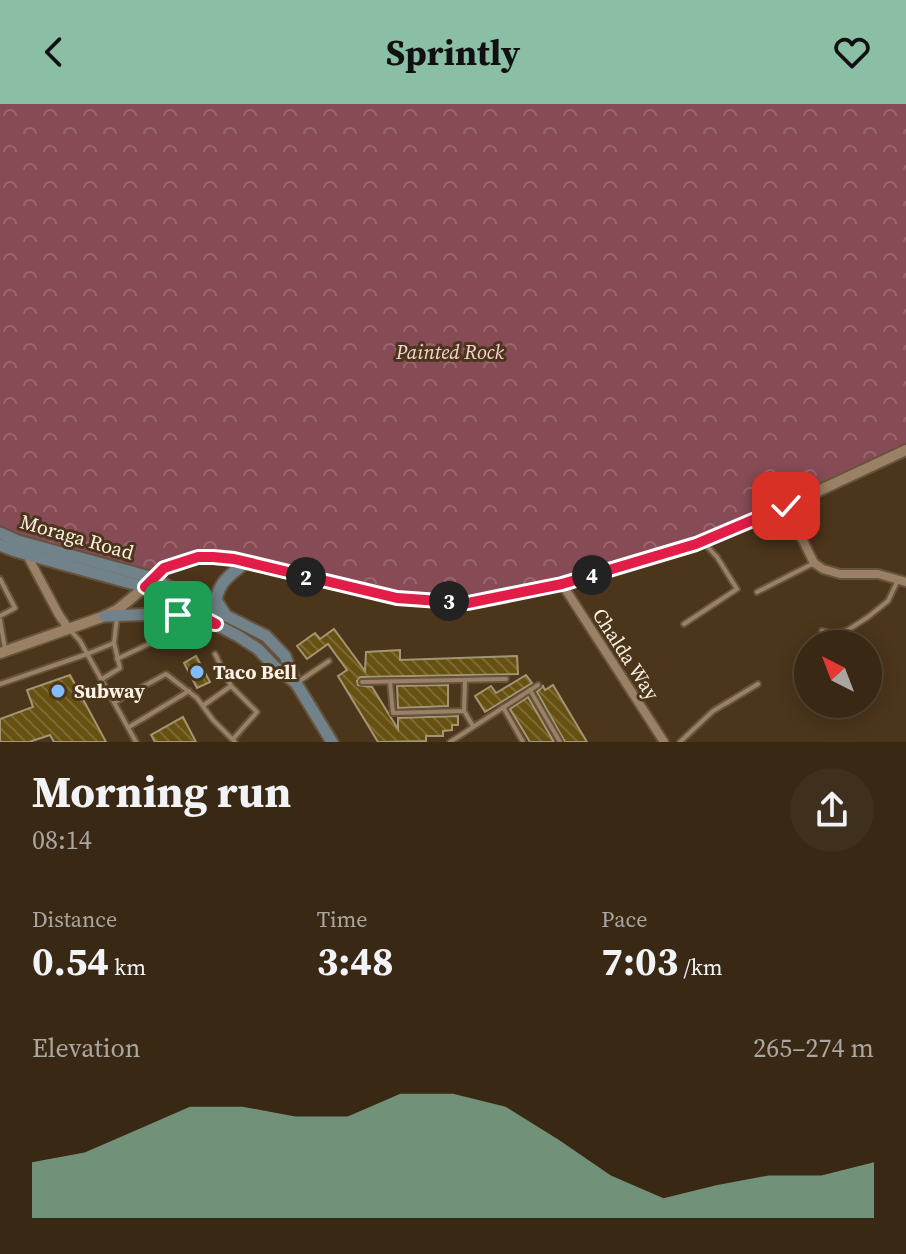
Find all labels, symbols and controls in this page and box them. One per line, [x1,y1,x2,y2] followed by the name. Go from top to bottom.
[386,28,520,77] text: Sprintly
[32,30,76,74] icon: back
[830,30,874,74] icon: heart
[395,338,505,366] park label: Painted Rock
[752,472,820,540] pin
[764,484,808,528] icon: check
[17,507,138,567] street label: Moraga Road
[572,555,612,595] pin: 4
[286,557,326,597] pin: 2
[586,560,598,590] text: 4
[300,562,312,592] text: 2
[144,581,212,649] pin
[429,581,469,621] pin: 3
[443,586,455,616] text: 3
[156,593,200,637] icon: arrive
[586,603,667,706] street label: Chalda Way
[794,630,882,718] north arrow
[794,630,882,718] map controls
[213,658,297,686] place label: Taco Bell
[188,663,206,681] marker: Taco Bell
[74,677,145,705] place label: Subway
[49,682,67,700] marker: Subway
[32,761,291,822] text: Morning run
[790,768,874,852] button: share
[32,822,92,858] text: 08:14
[32,904,117,934] text: Distance
[317,904,368,934] text: Time
[601,904,647,934] text: Pace
[32,934,109,988] text: 0.54
[317,934,394,988] text: 3:48
[601,934,678,988] text: 7:03
[109,952,146,982] text: km
[678,952,723,982] text: /km
[32,1030,141,1066] text: Elevation
[753,1030,874,1066] text: 265–274 m

